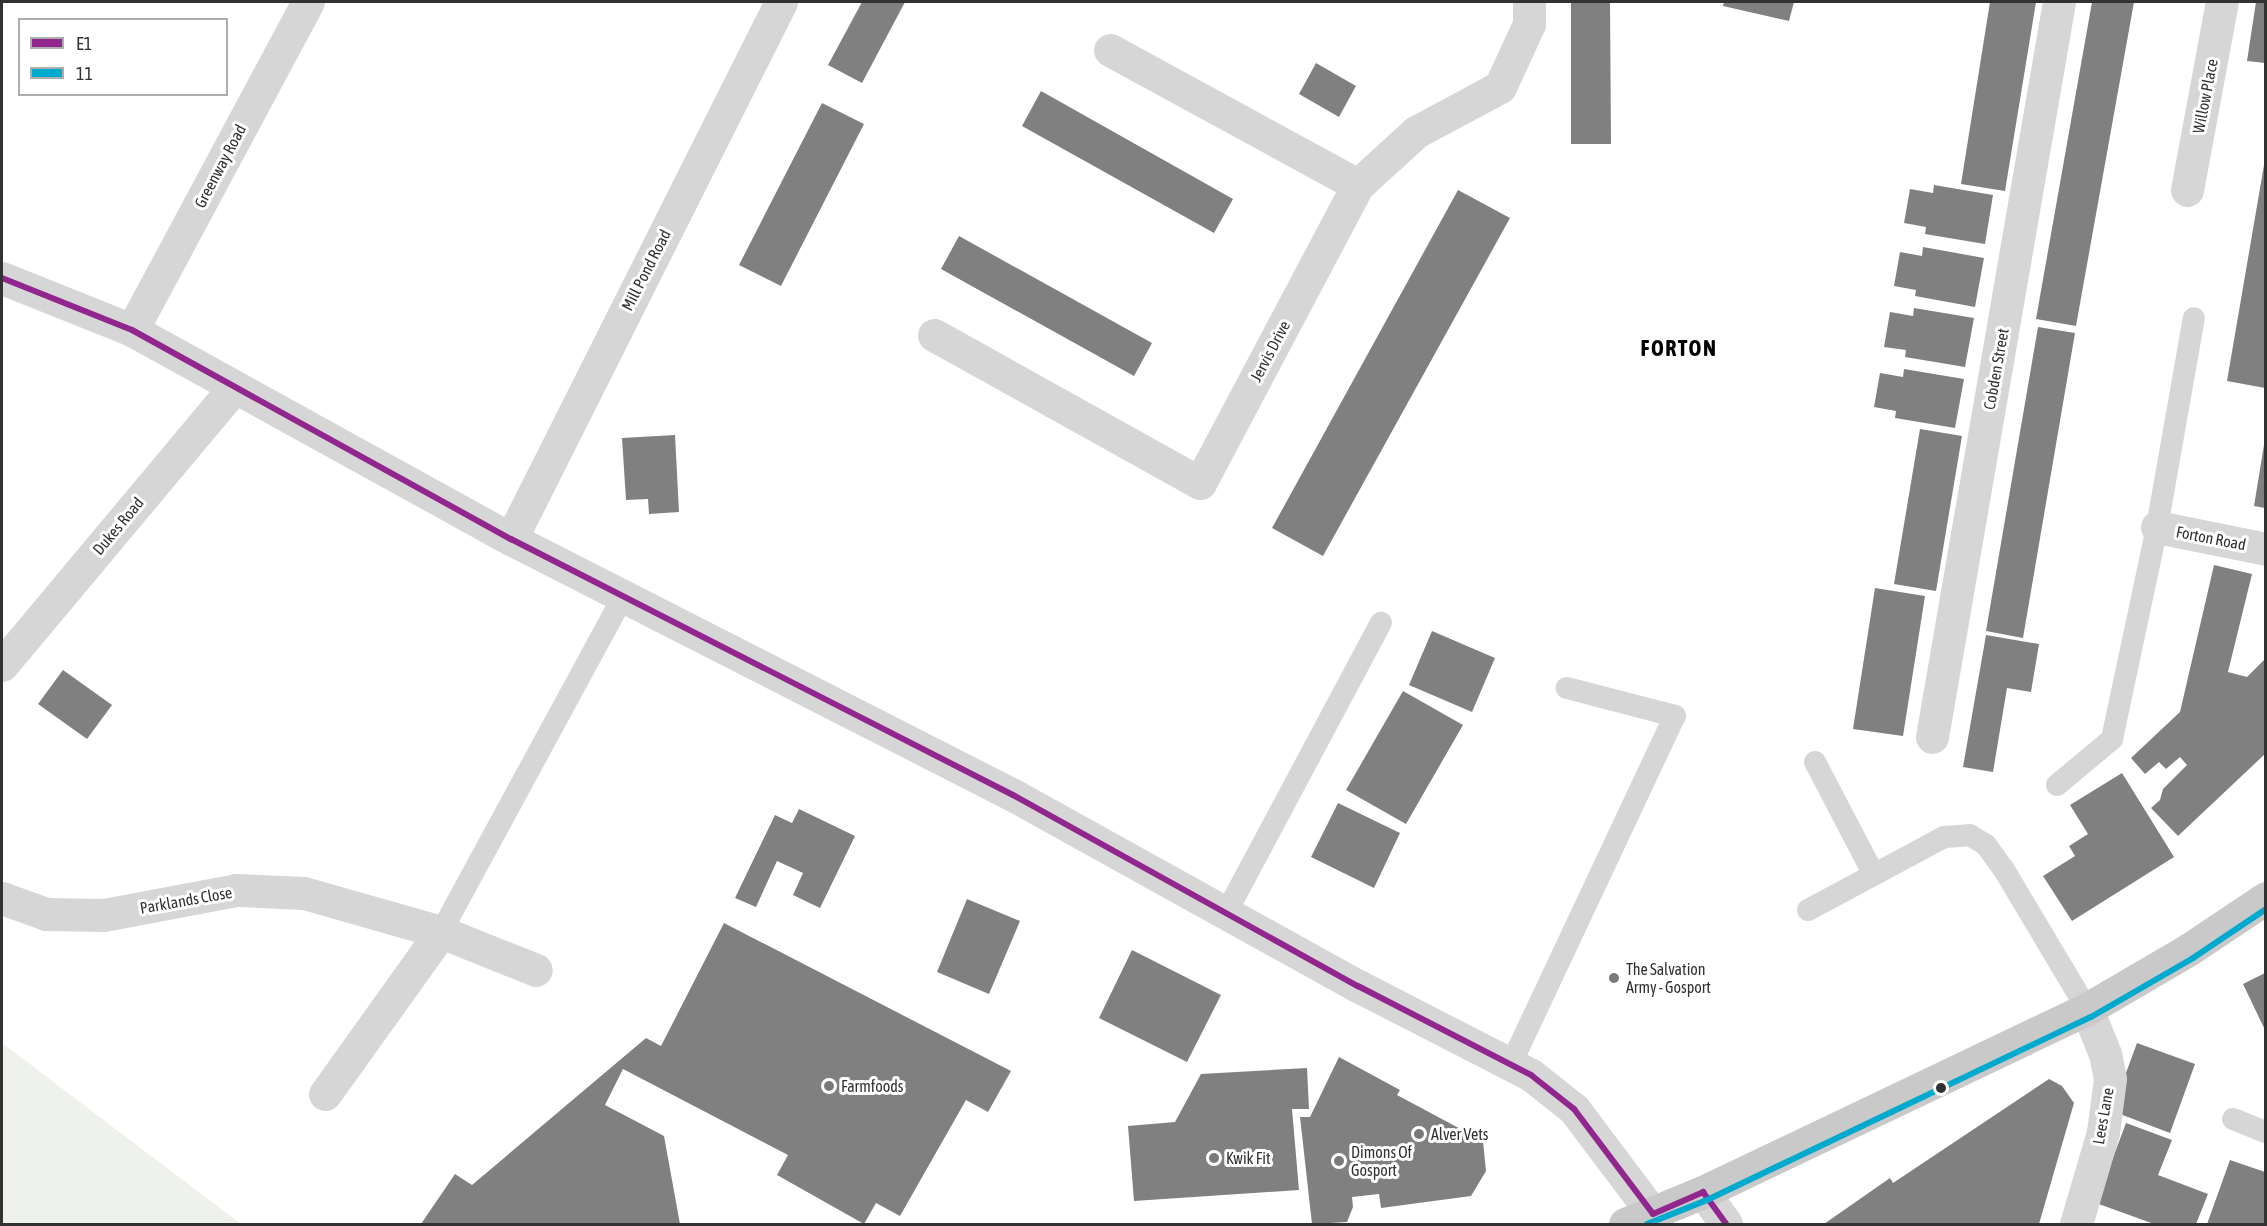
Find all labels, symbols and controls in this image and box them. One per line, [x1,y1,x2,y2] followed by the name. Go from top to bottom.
[18,18,228,96] legend
[76,33,92,54] text: E1
[2188,57,2222,135] street label: Willow Place
[76,63,93,84] text: 11
[190,121,250,211] street label: Greenway Road
[617,226,675,314] street label: Mill Pond Road
[1246,317,1294,385] street label: Jervis Drive
[1979,327,2013,411] street label: Cobden Street
[1641,336,1717,362] district label: FORTON
[88,493,148,559] street label: Dukes Road
[2174,522,2248,554] street label: Forton Road
[138,882,234,918] street label: Parklands Close
[1626,959,1711,997] place label: The Salvation Army - Gosport
[1607,971,1621,985] marker: The Salvation Army - Gosport
[841,1076,903,1096] place label: Farmfoods
[822,1079,836,1093] marker: Farmfoods
[1935,1082,1947,1094] unlabelled marker
[2089,1086,2117,1146] street label: Lees Lane
[1431,1124,1488,1144] place label: Alver Vets
[1412,1127,1426,1141] marker: Alver Vets
[1351,1142,1412,1180] place label: Dimons Of Gosport
[1226,1148,1271,1168] place label: Kwik Fit
[1207,1151,1221,1165] marker: Kwik Fit
[1332,1154,1346,1168] marker: Dimons Of Gosport

